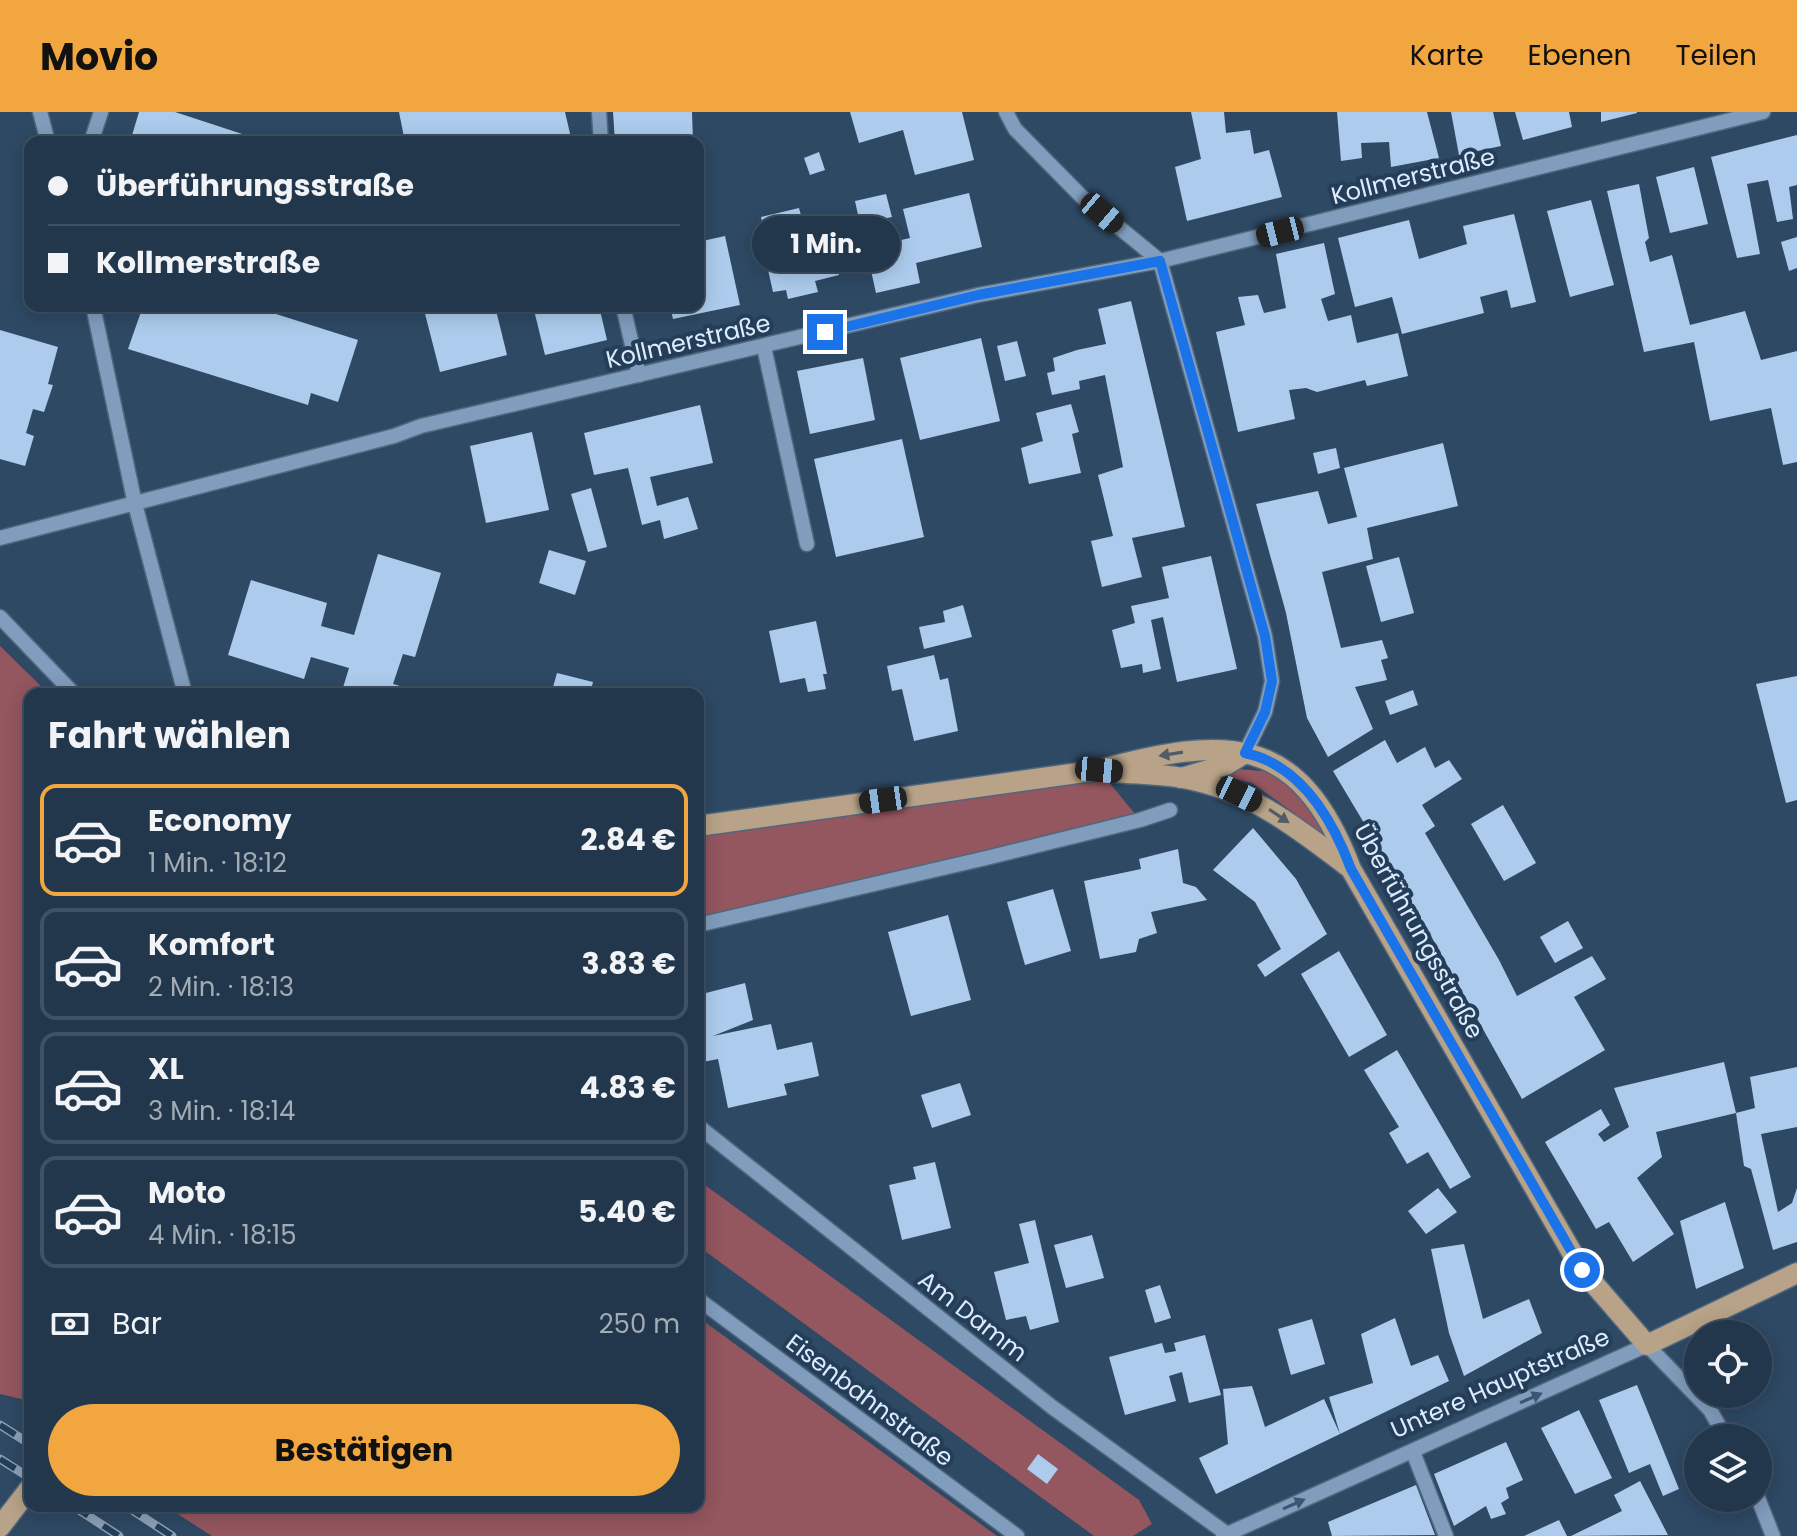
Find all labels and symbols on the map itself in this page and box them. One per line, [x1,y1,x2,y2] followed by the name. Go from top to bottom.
[1328,140,1498,212] street label: Kollmerstraße
[1076,188,1128,238] car
[1254,215,1306,249] car
[751,216,899,272] callout: 1 Min.
[603,306,773,376] street label: Kollmerstraße
[807,314,843,350] route end
[1159,748,1184,760] one-way arrow
[1074,756,1124,784] car
[1212,773,1266,815] car
[858,785,908,815] car
[1269,808,1290,823] one-way arrow
[1346,818,1492,1044] street label: Überführungsstraße
[1564,1252,1600,1288] route start
[912,1263,1034,1369] street label: Am Damm
[1385,1320,1615,1446] street label: Untere Hauptstraße
[779,1326,961,1474] street label: Eisenbahnstraße
[1519,1391,1543,1405] one-way arrow
[1282,1498,1306,1511] one-way arrow

